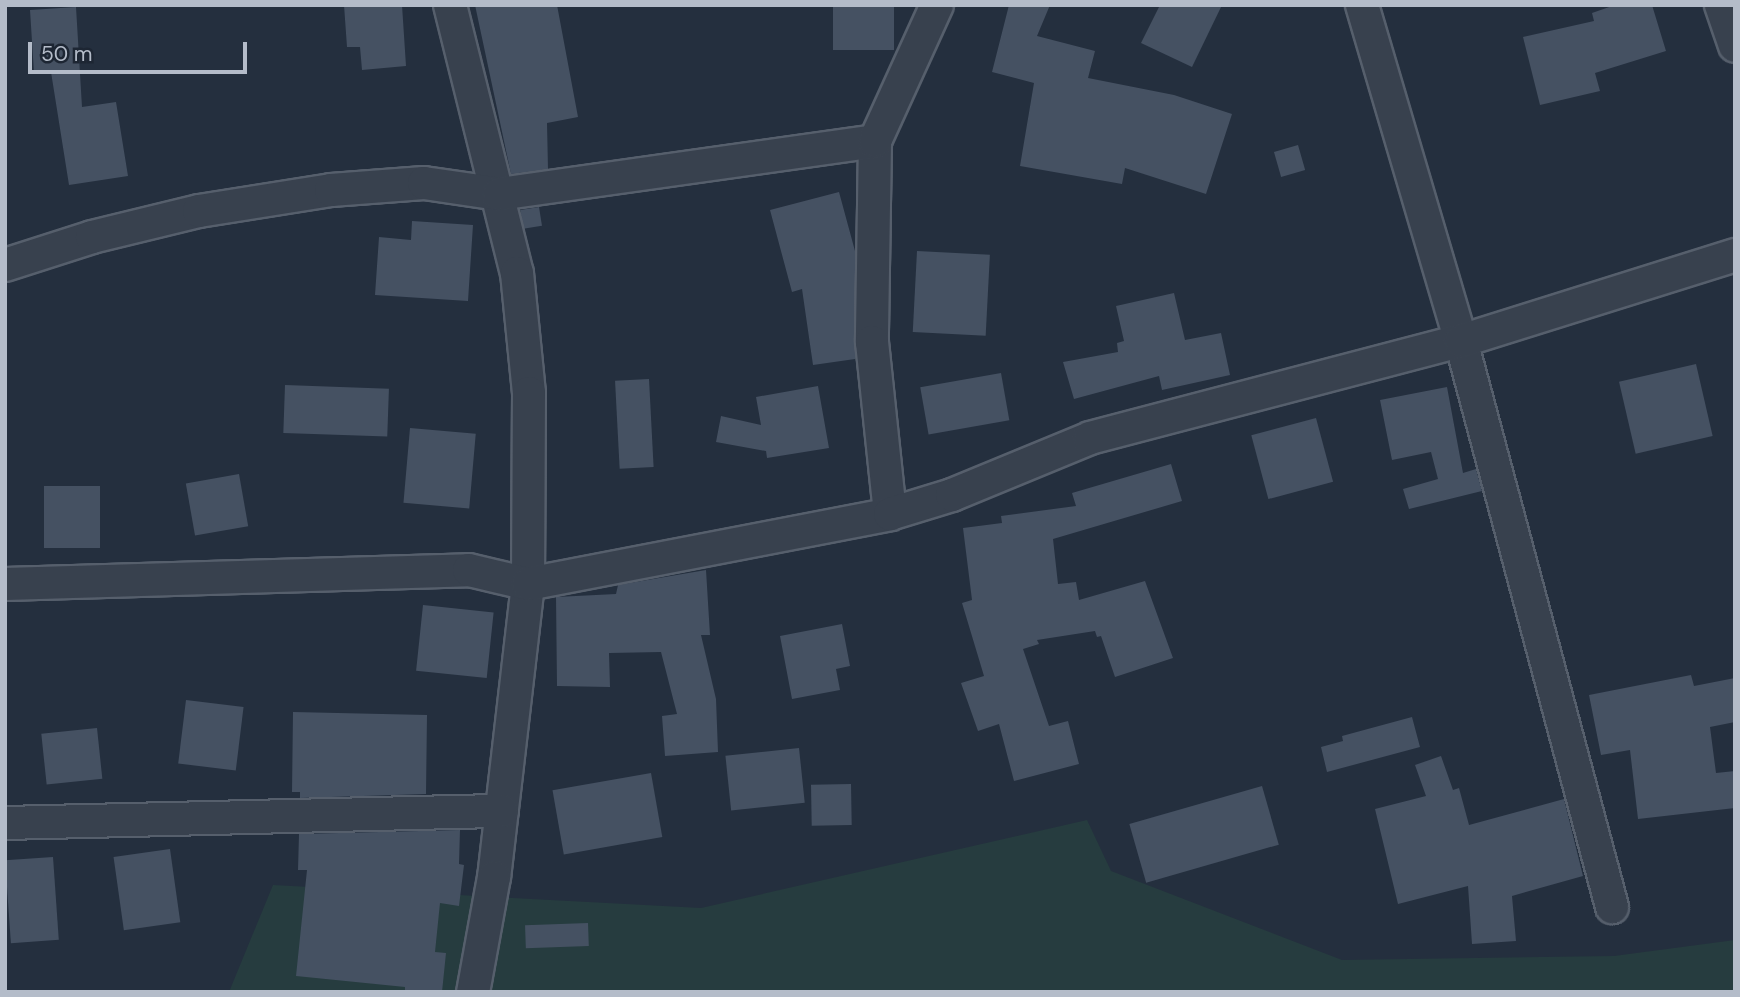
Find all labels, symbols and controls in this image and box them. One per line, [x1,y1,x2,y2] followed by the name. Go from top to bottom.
[32,28,250,72] scale bar
[41,40,92,68] text: 50 m

